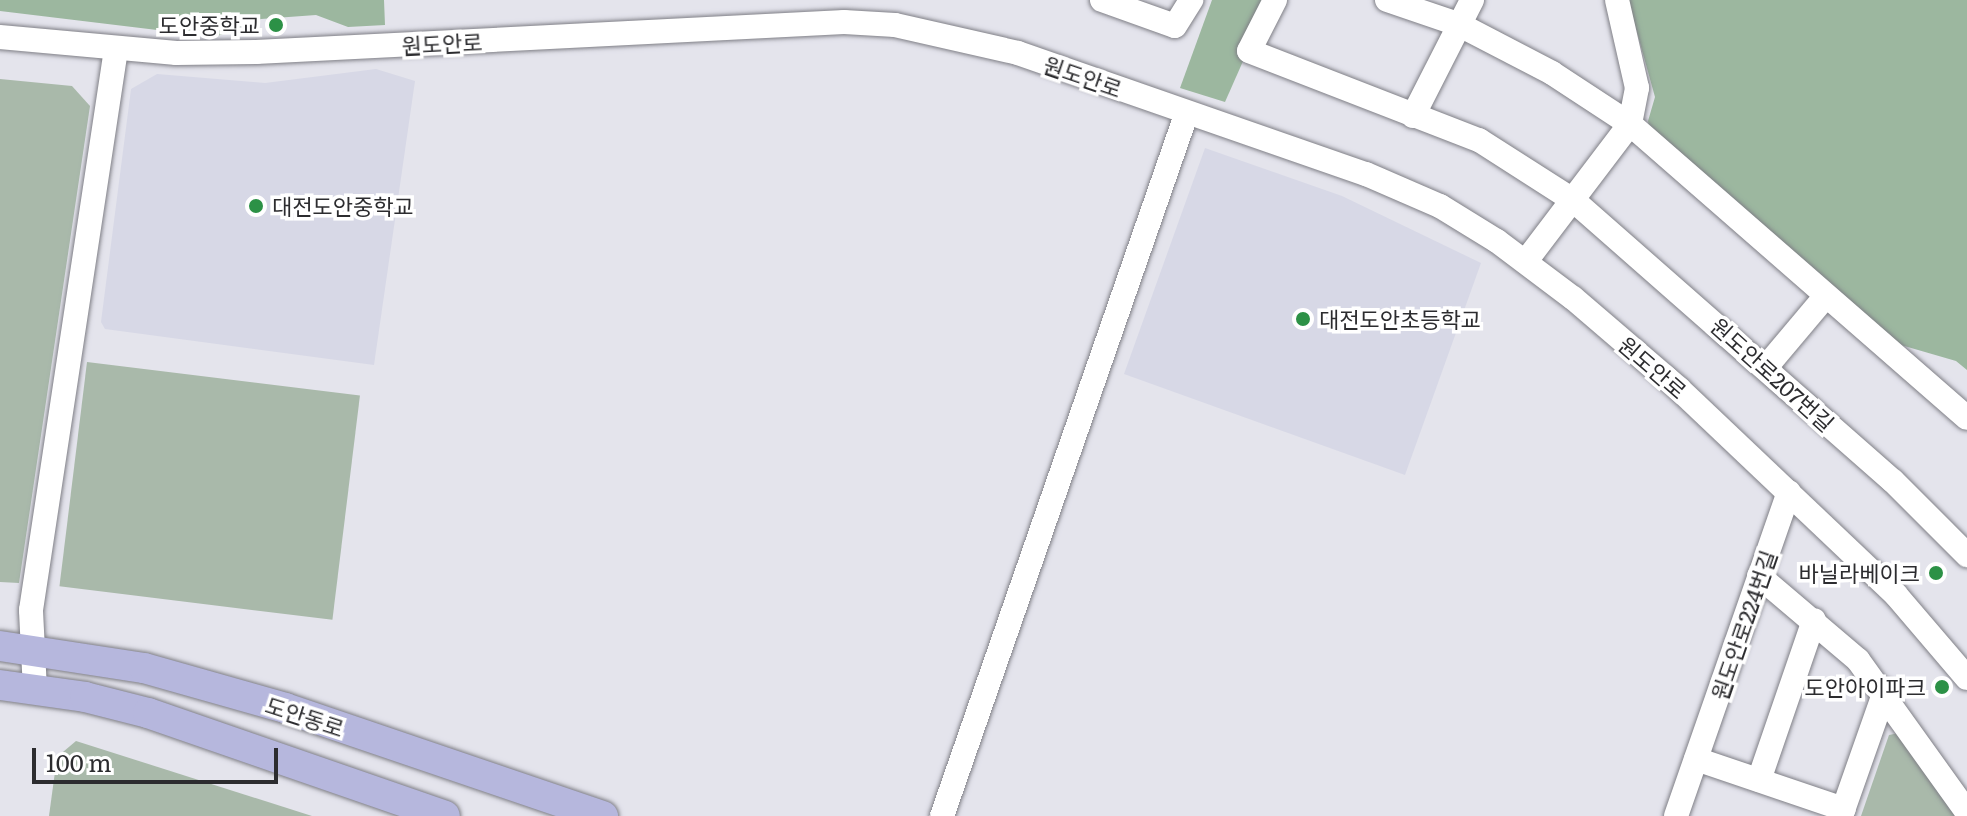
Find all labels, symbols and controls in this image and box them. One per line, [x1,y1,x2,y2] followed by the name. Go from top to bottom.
[159,12,260,38] place label: 도안중학교
[267,16,285,34] marker: 도안중학교
[401,28,483,58] street label: 원도안로
[1040,50,1126,102] street label: 원도안로
[272,193,414,219] place label: 대전도안중학교
[247,197,265,215] marker: 대전도안중학교
[1319,306,1481,332] place label: 대전도안초등학교
[1294,310,1312,328] marker: 대전도안초등학교
[1706,312,1840,436] street label: 원도안로207번길
[1614,330,1692,404] street label: 원도안로
[1705,547,1781,703] street label: 원도안로224번길
[1799,560,1920,586] place label: 바닐라베이크
[1927,564,1945,582] marker: 바닐라베이크
[1805,674,1926,700] place label: 도안아이파크
[1933,678,1951,696] marker: 도안아이파크
[262,691,348,741] street label: 도안동로
[36,732,282,782] scale bar
[46,744,112,779] text: 100 m

